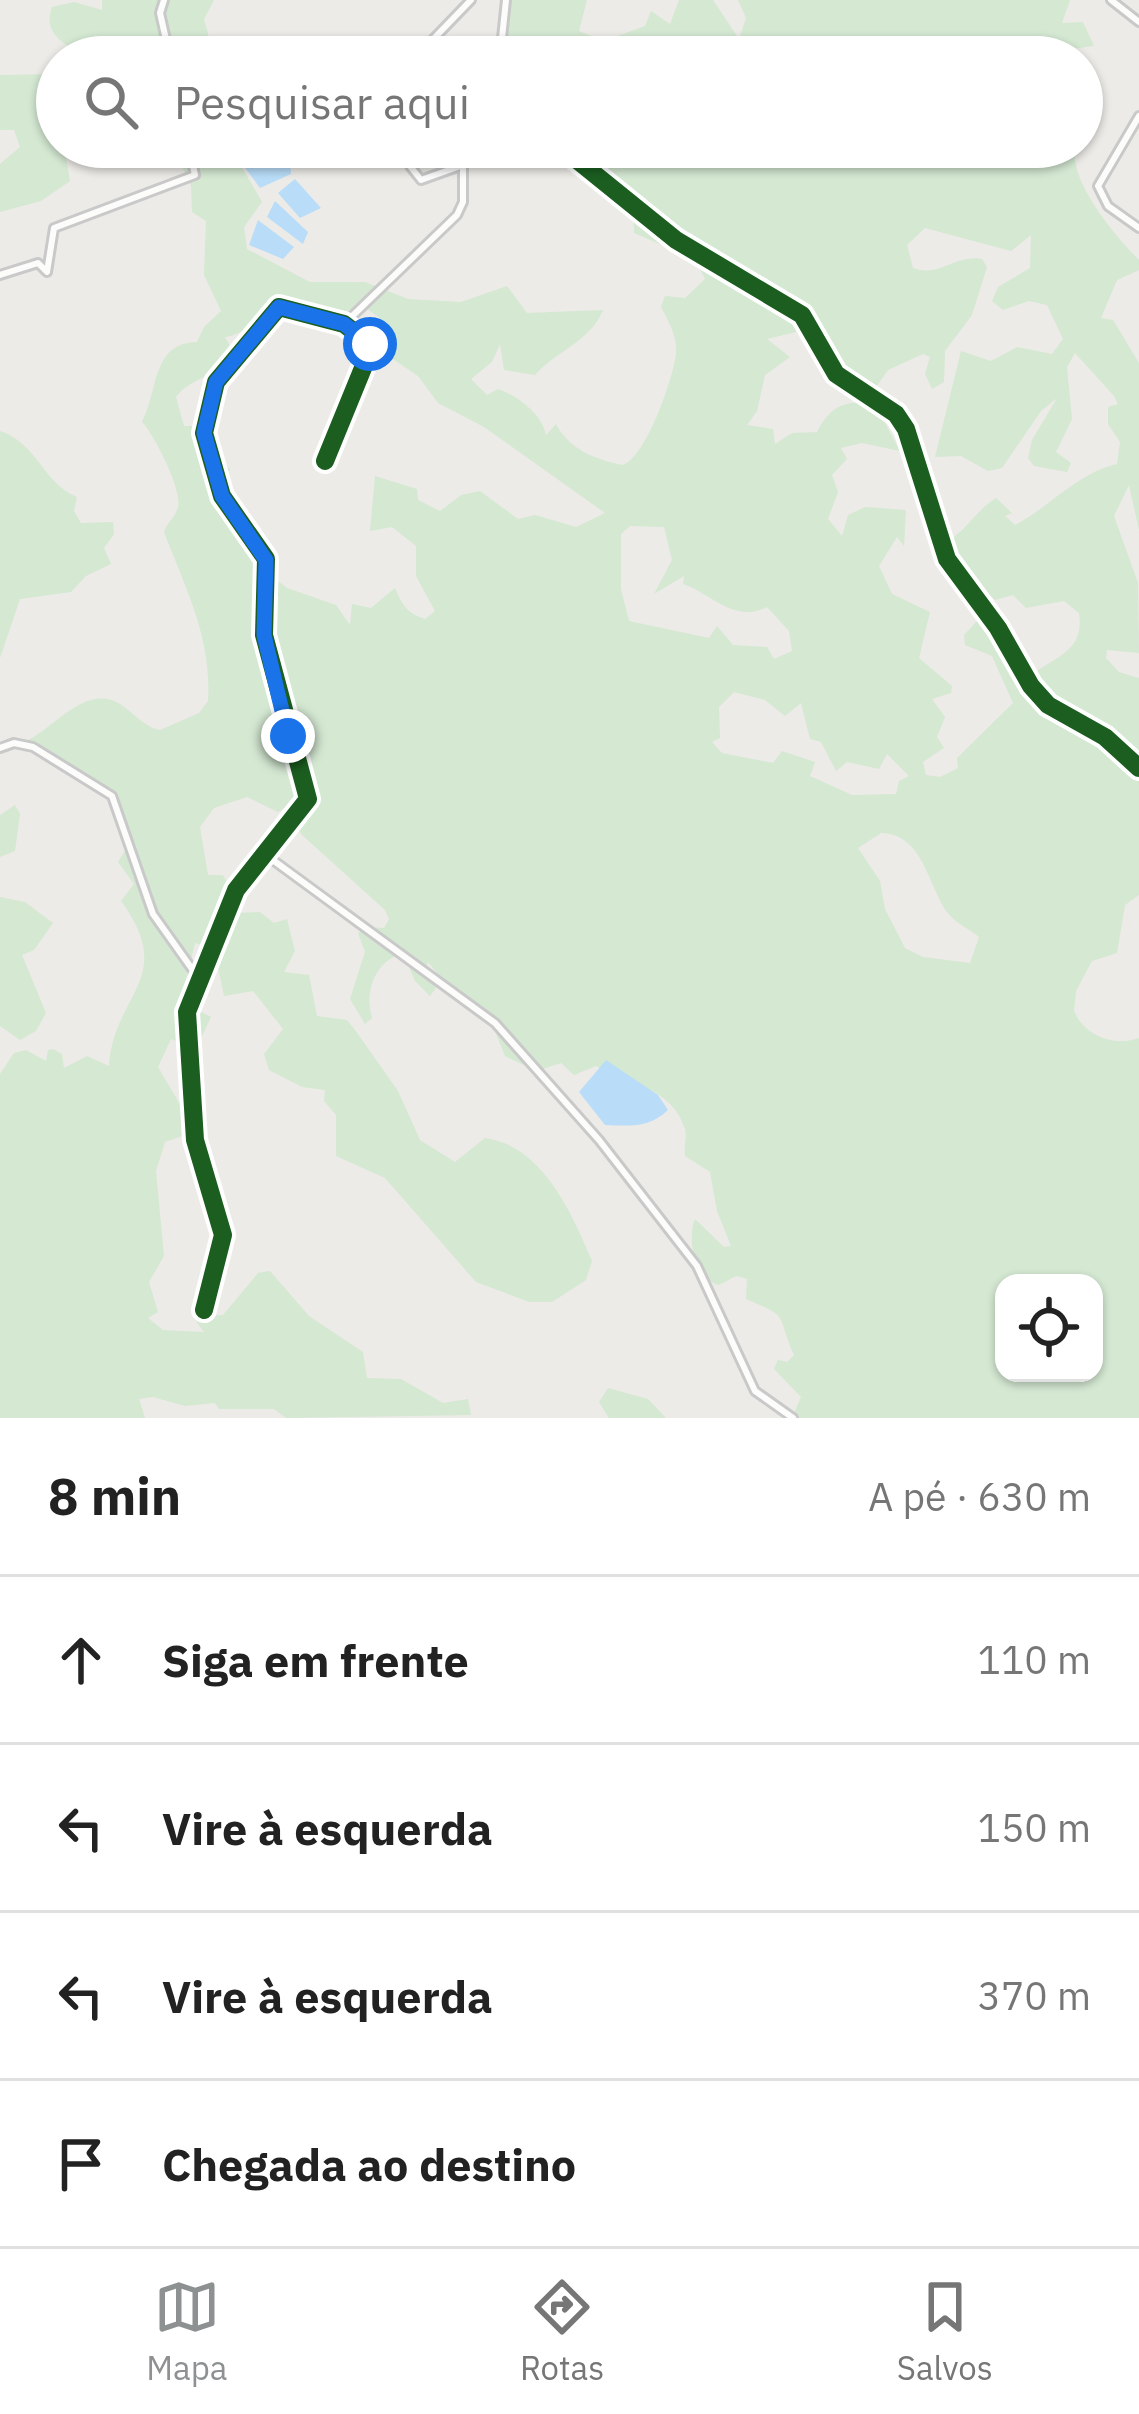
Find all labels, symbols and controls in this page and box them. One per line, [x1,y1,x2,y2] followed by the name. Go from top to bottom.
[36,36,1103,168] search box
[78,69,144,135] icon: search
[174,73,470,131] text: Pesquisar aqui
[343,317,397,371] route start
[261,709,315,763] route end
[995,1274,1103,1382] map controls
[995,1274,1103,1382] button: locate
[48,1463,181,1529] text: 8 min
[868,1471,1091,1522] text: A pé · 630 m
[48,1627,114,1693] icon: ahead
[162,1631,469,1689] text: Siga em frente
[978,1634,1091,1685] text: 110 m
[48,1795,114,1861] icon: left
[162,1799,493,1857] text: Vire à esquerda
[978,1802,1091,1853] text: 150 m
[48,1963,114,2029] icon: left
[162,1967,493,2025] text: Vire à esquerda
[978,1970,1091,2021] text: 370 m
[48,2131,114,2197] icon: arrive
[162,2135,576,2193] text: Chegada ao destino
[146,2274,227,2389] tab: Mapa
[520,2274,604,2389] tab: Rotas
[897,2274,993,2389] tab: Salvos

